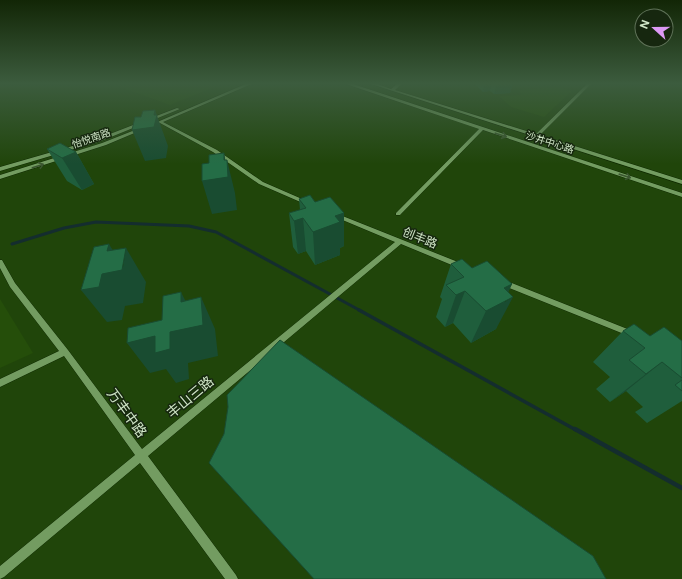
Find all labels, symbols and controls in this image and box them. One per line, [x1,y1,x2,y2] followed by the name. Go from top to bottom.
[634,8,674,48] north arrow
[638,18,652,31] text: N
[70,126,112,150] street label: 怡悦南路
[524,129,576,155] street label: 沙井中心路
[495,132,508,139] one-way arrow
[31,162,44,169] one-way arrow
[618,173,631,180] one-way arrow
[401,225,439,251] street label: 创丰路
[163,373,217,421] street label: 丰山三路
[104,386,150,440] street label: 万丰中路

